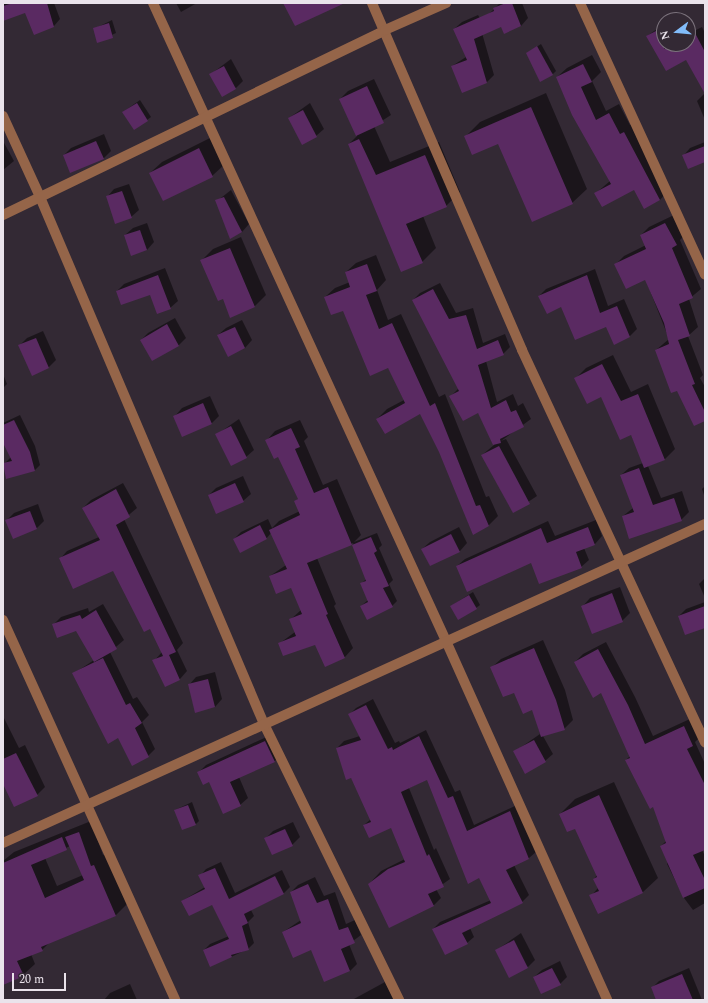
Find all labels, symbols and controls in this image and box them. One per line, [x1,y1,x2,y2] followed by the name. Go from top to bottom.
[656,12,696,52] north arrow
[656,29,674,42] text: N
[14,965,68,991] scale bar
[19,970,44,989] text: 20 m

